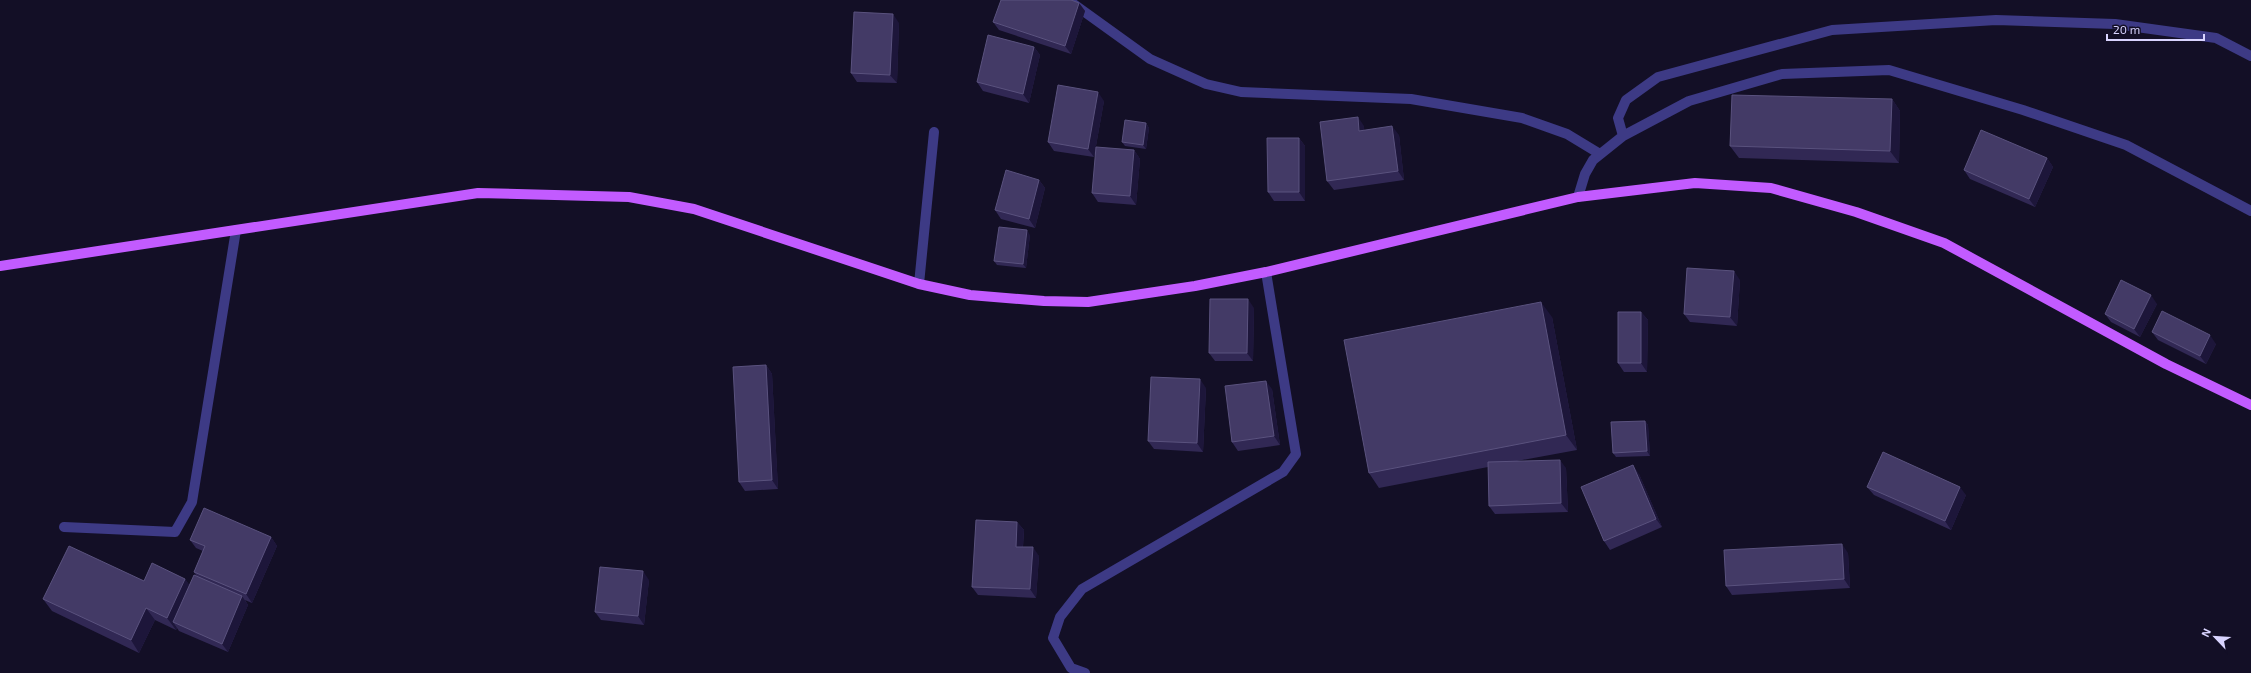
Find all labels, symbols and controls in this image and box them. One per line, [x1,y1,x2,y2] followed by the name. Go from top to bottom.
[2107,16,2204,42] scale bar
[2113,22,2140,36] text: 20 m
[2195,617,2235,657] north arrow
[2198,626,2213,639] text: N

